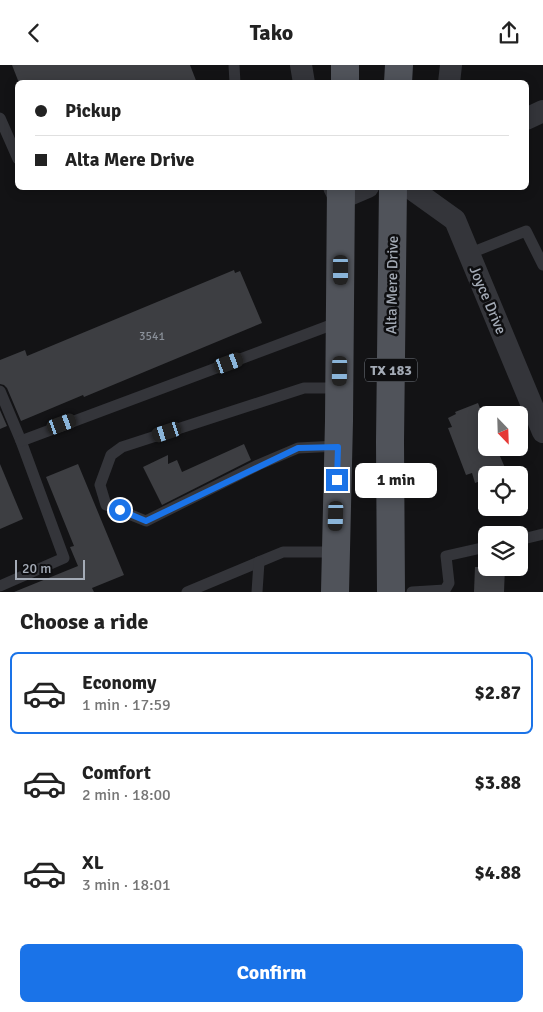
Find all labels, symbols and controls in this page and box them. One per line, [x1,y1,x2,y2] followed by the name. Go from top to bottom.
[20,19,48,47] icon: back
[250,19,293,46] text: Tako
[495,19,523,47] icon: share
[65,99,121,123] text: Pickup
[65,148,194,172] text: Alta Mere Drive
[382,236,402,334] street label: Alta Mere Drive
[333,255,348,285] car
[466,263,510,337] street label: Joyce Drive
[139,329,165,344] house number: 3541
[212,351,245,375] car
[332,356,347,386] car
[365,359,417,381] road number: TX 183
[478,406,528,456] north arrow
[478,406,528,576] map controls
[45,412,78,436] car
[150,420,183,444] car
[354,463,437,497] callout: 1 min
[478,466,528,516] button: locate
[326,469,348,491] route end
[377,470,415,490] text: 1 min
[109,499,131,521] route start
[327,501,344,531] car
[478,526,528,576] button: layers
[15,557,85,580] scale bar
[22,560,51,577] text: 20 m
[20,608,148,635] text: Choose a ride
[22,671,67,716] icon: car
[82,671,156,695] text: Economy
[475,681,521,705] text: $2.87
[82,695,171,715] text: 1 min · 17:59
[22,761,67,806] icon: car
[82,761,151,785] text: Comfort
[475,771,521,795] text: $3.88
[82,785,171,805] text: 2 min · 18:00
[22,851,67,896] icon: car
[82,851,104,875] text: XL
[475,861,521,885] text: $4.88
[82,875,171,895] text: 3 min · 18:01
[20,944,523,1002] button: Confirm

